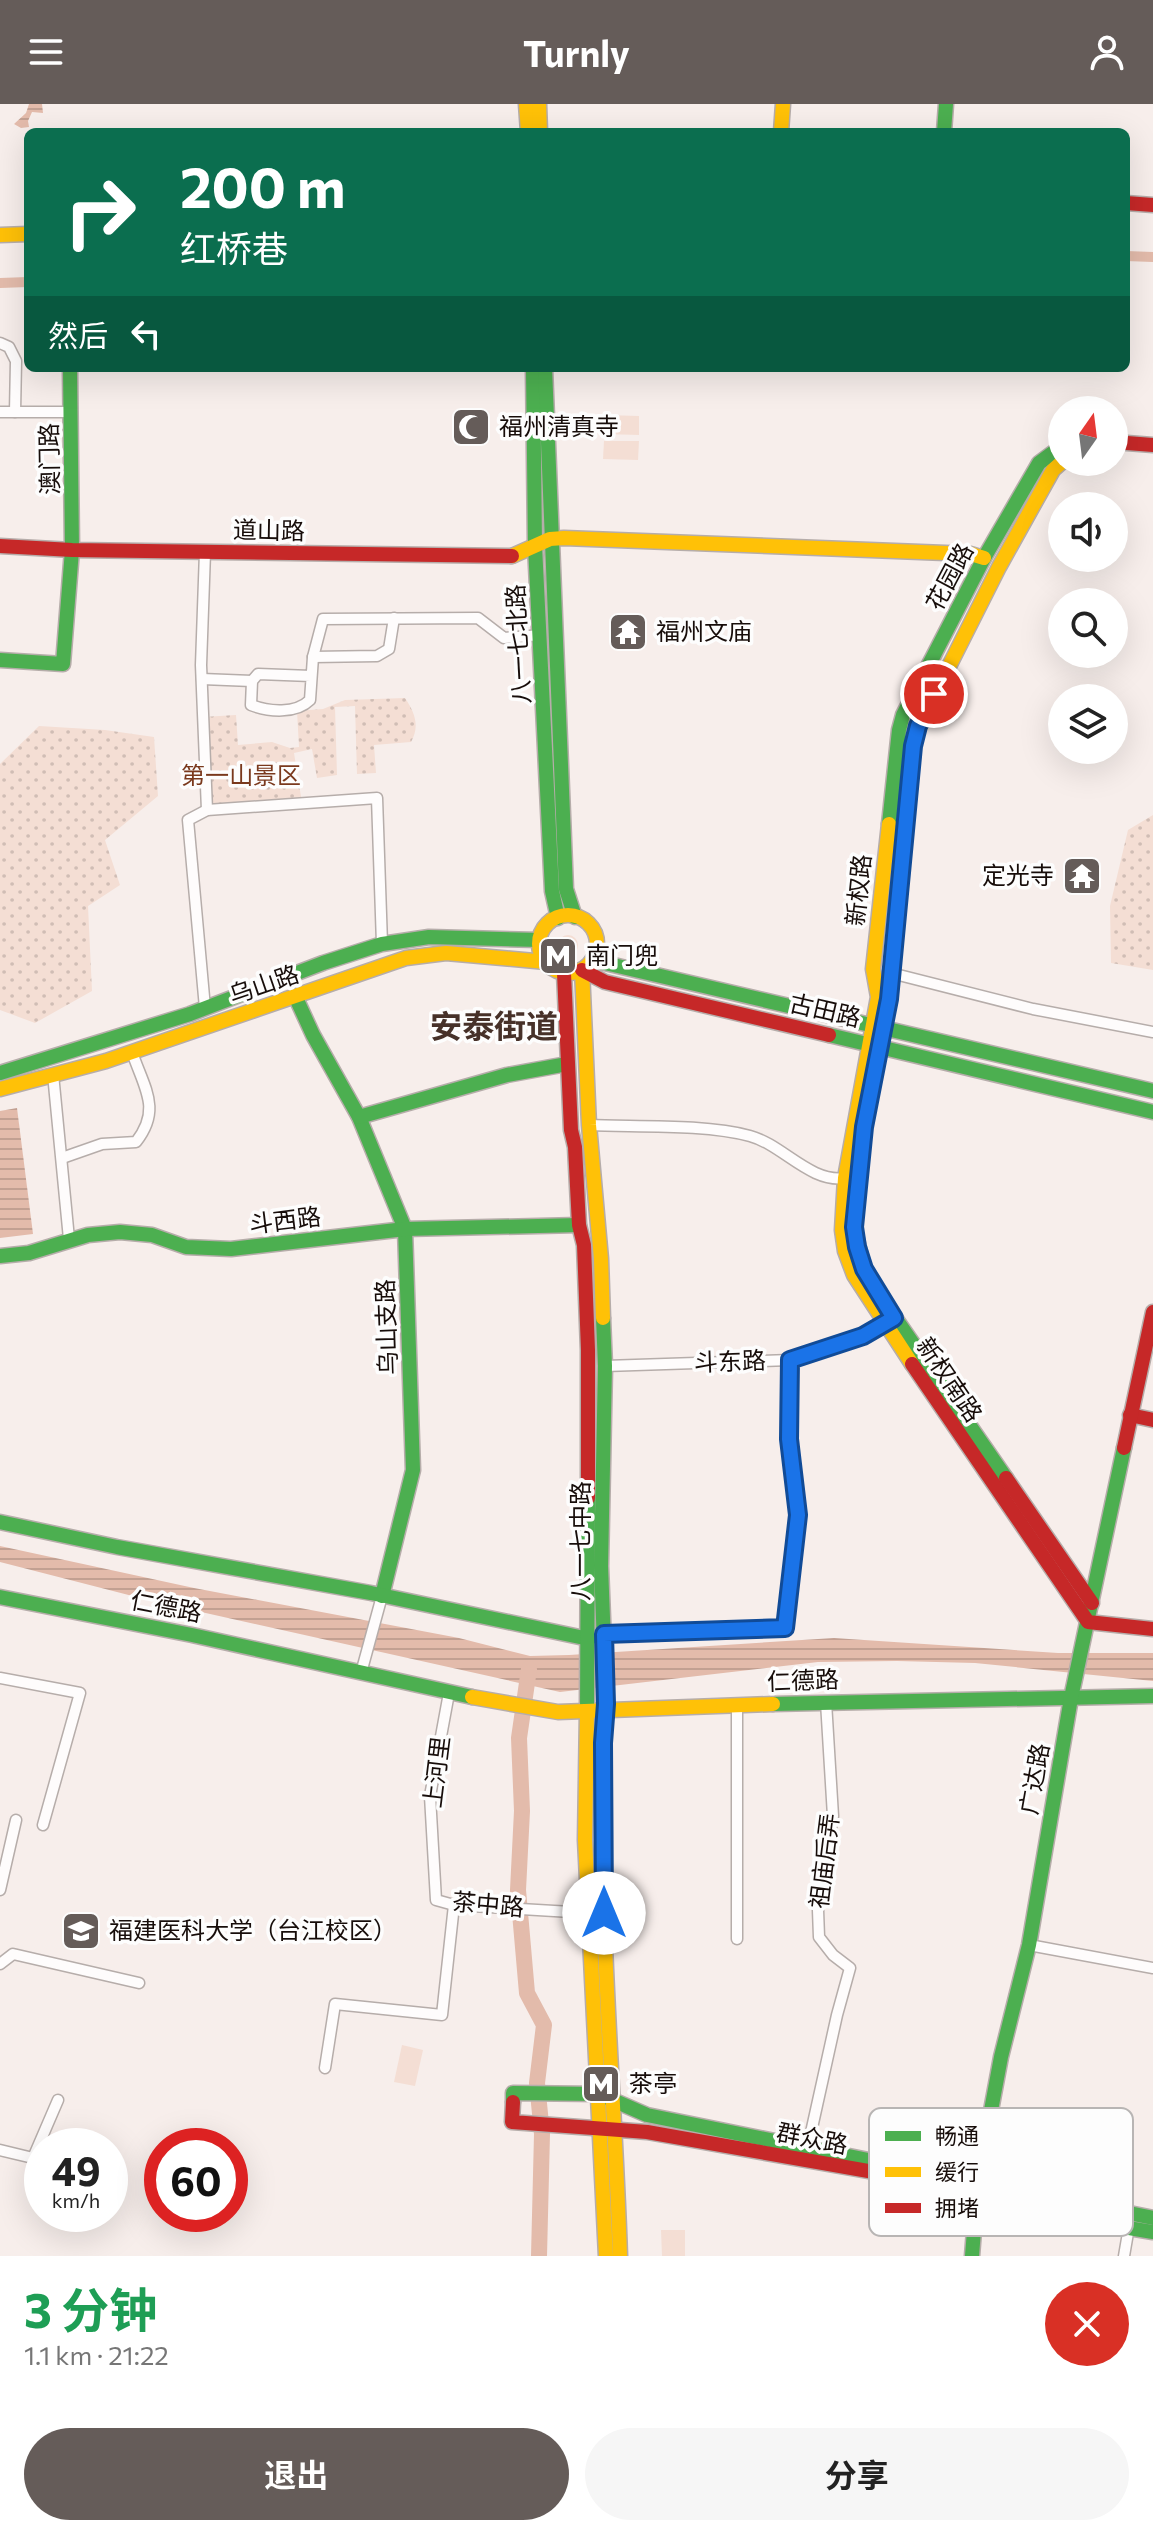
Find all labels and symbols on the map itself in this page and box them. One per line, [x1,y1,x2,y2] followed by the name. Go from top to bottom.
[1048,396,1128,476] north arrow
[450,406,492,448] mosque icon: 福州清真寺
[499,411,619,440] place label: 福州清真寺
[33,423,64,495] street label: 澳门路
[233,514,305,545] street label: 道山路
[919,538,978,615] street label: 花园路
[500,583,535,705] street label: 八一七北路
[607,611,649,653] temple icon: 福州文庙
[656,616,752,645] place label: 福州文庙
[900,660,968,728] pin
[181,760,301,789] park label: 第一山景区
[839,853,876,927] street label: 新权路
[1061,855,1103,897] temple icon: 定光寺
[982,860,1054,889] place label: 定光寺
[537,935,579,977] metro station icon: 南门兜
[586,940,658,969] place label: 南门兜
[225,958,302,1009] street label: 乌山路
[787,987,864,1032] street label: 古田路
[430,1005,558,1045] district label: 安泰街道
[247,1201,322,1238] street label: 斗西路
[369,1279,402,1376] street label: 乌山支路
[911,1331,989,1427] street label: 新权南路
[693,1345,766,1376] street label: 斗东路
[565,1481,594,1601] street label: 八一七中路
[128,1584,204,1627] street label: 仁德路
[766,1664,839,1695] street label: 仁德路
[417,1734,454,1809] street label: 上河里
[1013,1741,1054,1817] street label: 广达路
[803,1811,844,1910] street label: 祖庙后弄
[562,1871,646,1955] position arrow
[451,1886,525,1921] street label: 茶中路
[60,1910,102,1952] school or university icon: 福建医科大学（台江校区）
[109,1915,397,1944] place label: 福建医科大学（台江校区）
[580,2063,622,2105] metro station icon: 茶亭
[629,2068,677,2097] place label: 茶亭
[869,2108,1133,2236] legend
[774,2116,850,2159] street label: 群众路
[935,2122,979,2149] text: 畅通
[144,2128,248,2232] speed limit sign: 60
[935,2158,979,2185] text: 缓行
[935,2194,979,2221] text: 拥堵

